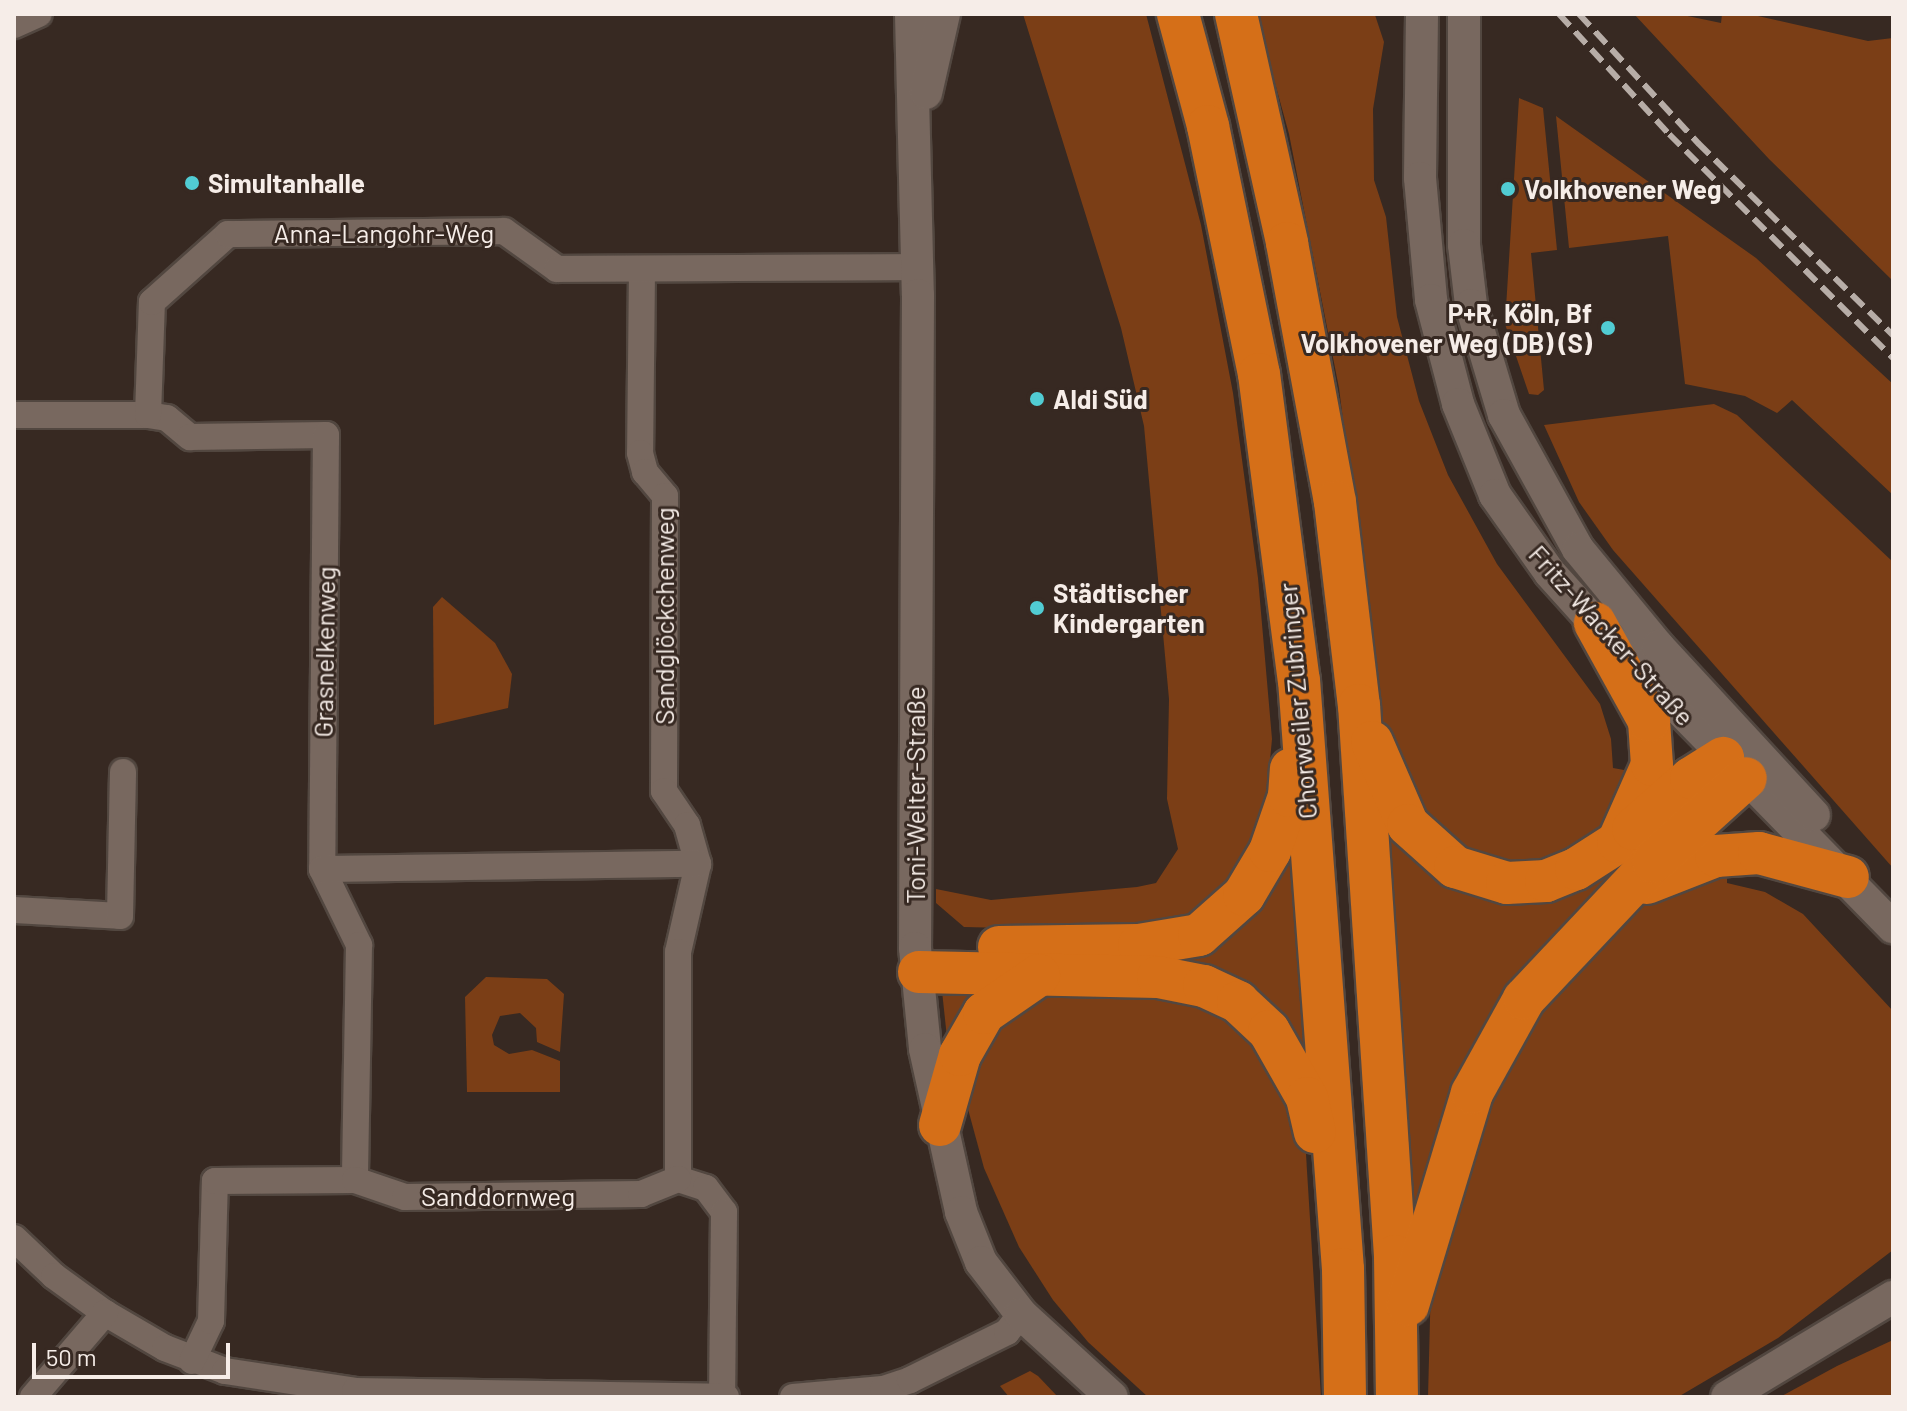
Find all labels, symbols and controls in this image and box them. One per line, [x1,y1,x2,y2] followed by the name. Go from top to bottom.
[208,167,365,199] place label: Simultanhalle
[1524,173,1721,205] place label: Volkhovener Weg
[183,174,201,192] marker: Simultanhalle
[1499,180,1517,198] marker: Volkhovener Weg
[274,217,494,249] street label: Anna-Langohr-Weg
[1300,297,1592,358] place label: P+R, Köln, Bf Volkhovener Weg (DB) (S)
[1599,319,1617,337] marker: P+R, Köln, Bf Volkhovener Weg (DB) (S)
[1053,383,1148,415] place label: Aldi Süd
[1028,390,1046,408] marker: Aldi Süd
[648,507,680,725] street label: Sandglöckchenweg
[1523,538,1701,732] street label: Fritz-Wacker-Straße
[307,566,341,738] street label: Grasnelkenweg
[1053,577,1205,638] place label: Städtischer Kindergarten
[1271,582,1323,820] street label: Chorweiler Zubringer
[1028,599,1046,617] marker: Städtischer Kindergarten
[899,686,931,904] street label: Toni-Welter-Straße
[421,1180,575,1212] street label: Sanddornweg
[36,1327,234,1377] scale bar
[46,1342,97,1371] text: 50 m

